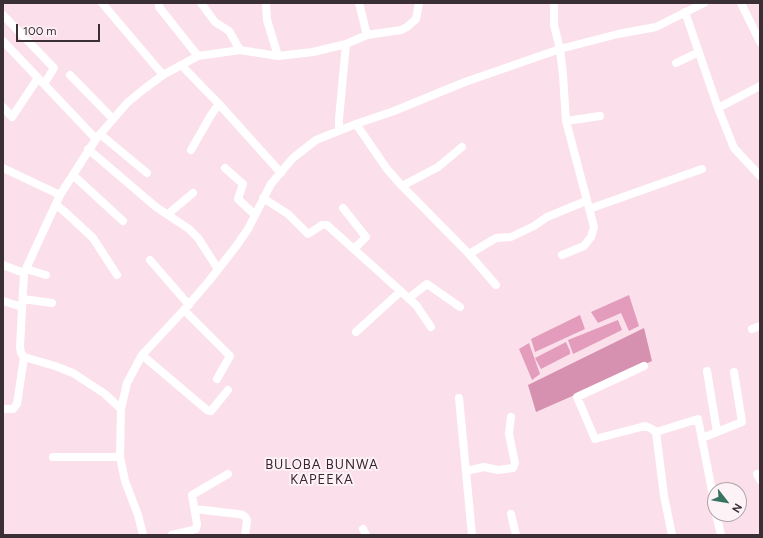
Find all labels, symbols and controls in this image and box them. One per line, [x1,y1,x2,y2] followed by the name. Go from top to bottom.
[18,16,102,42] scale bar
[23,24,57,38] text: 100 m
[265,457,379,488] district label: BULOBA BUNWA KAPEEKA
[707,482,747,522] north arrow
[729,501,745,515] text: N

